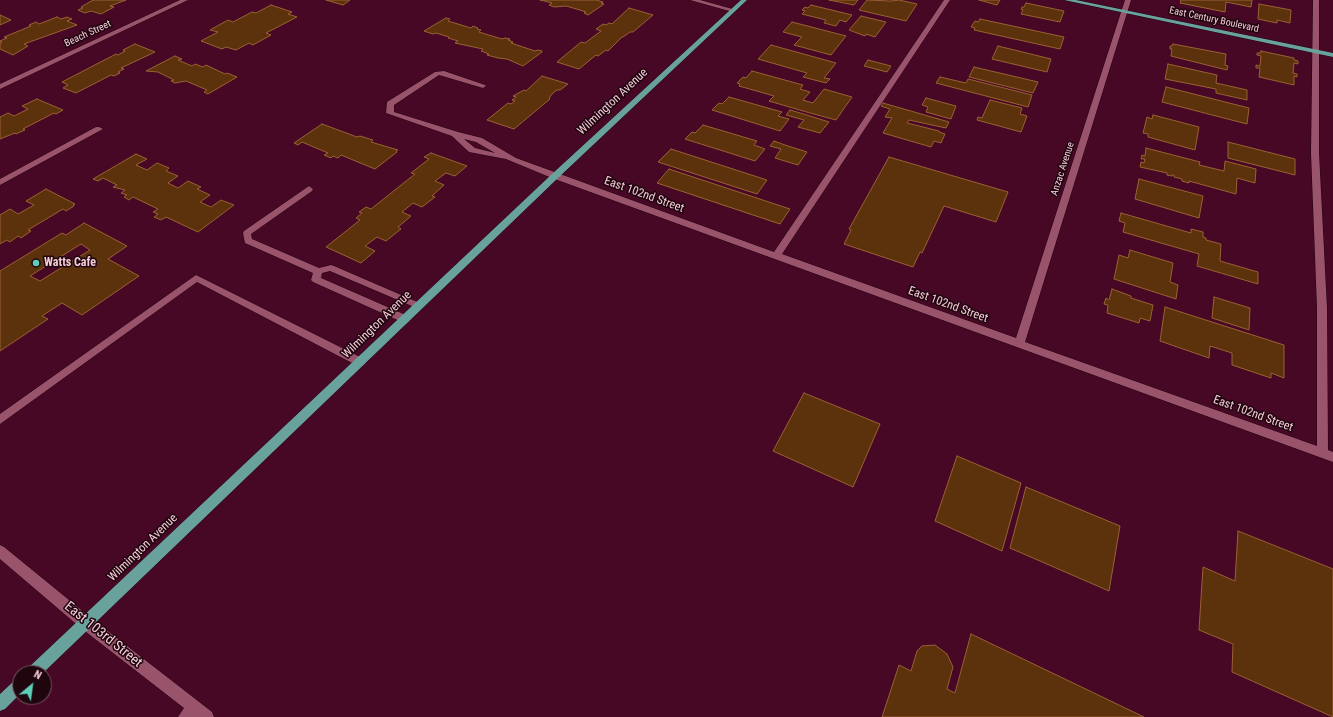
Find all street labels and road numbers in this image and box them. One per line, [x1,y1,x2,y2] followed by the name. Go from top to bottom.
[1168,5,1260,35] street label: East Century Boulevard
[63,18,113,50] street label: Beach Street
[575,66,651,138] street label: Wilmington Avenue
[1049,141,1077,197] street label: Anzac Avenue
[602,174,686,216] street label: East 102nd Street
[906,284,990,326] street label: East 102nd Street
[339,288,415,362] street label: Wilmington Avenue
[1211,393,1295,435] street label: East 102nd Street
[105,511,181,585] street label: Wilmington Avenue
[61,599,145,671] street label: East 103rd Street

